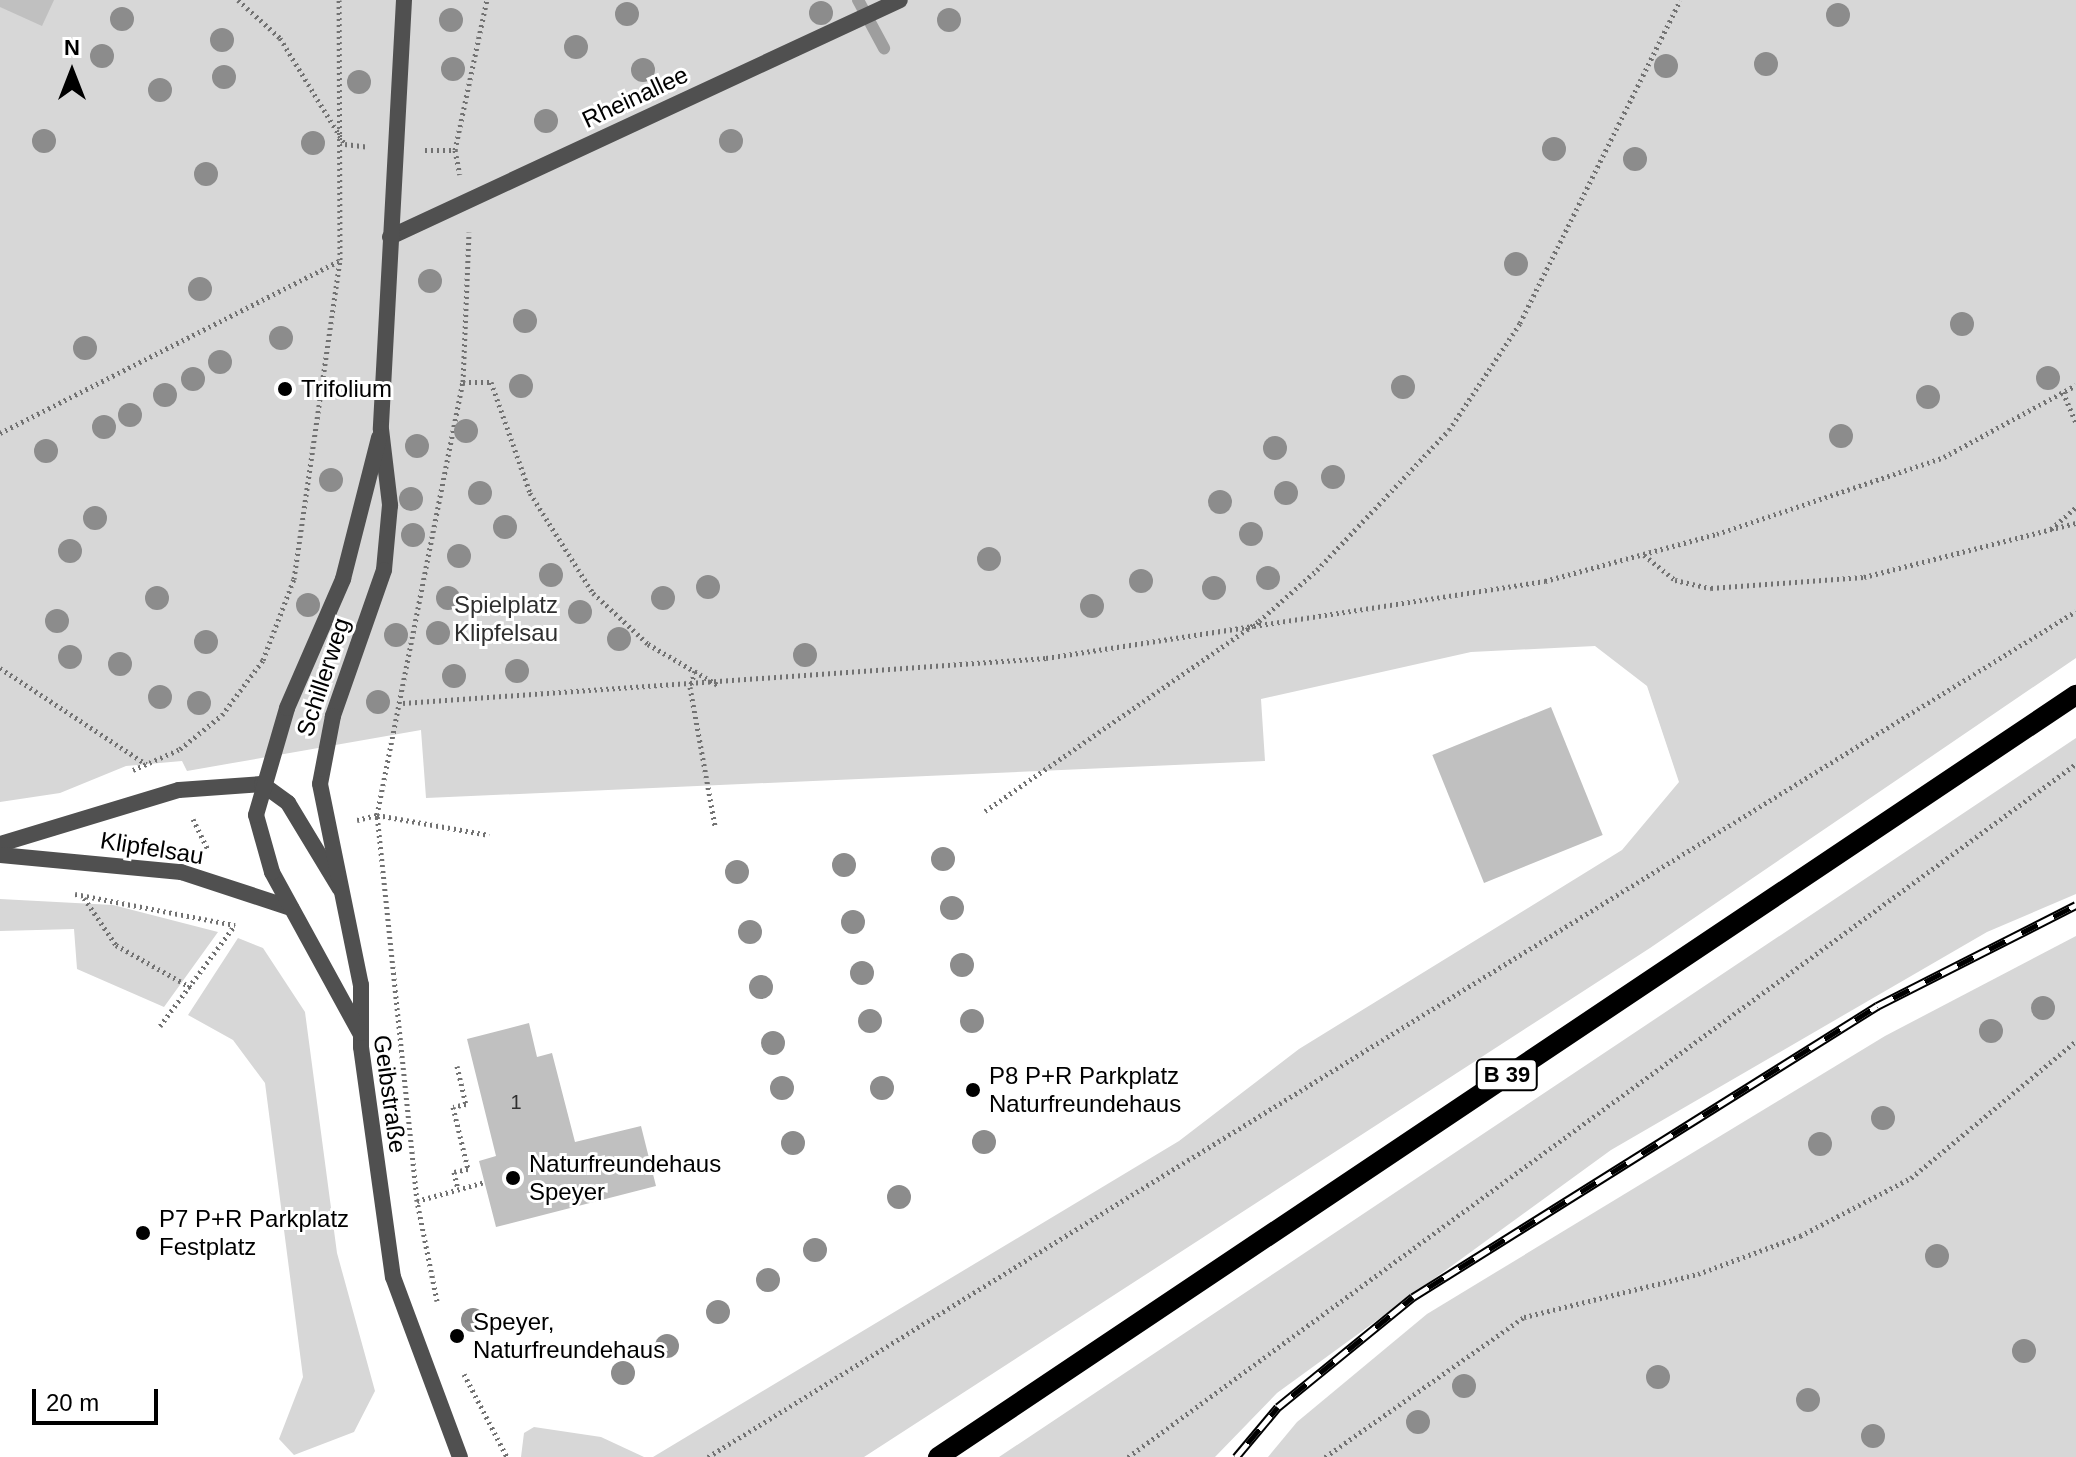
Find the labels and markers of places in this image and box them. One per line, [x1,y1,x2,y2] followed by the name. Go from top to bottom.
[301,375,392,403] place label: Trifolium
[276,380,294,398] marker: Trifolium
[989,1062,1181,1118] place label: P8 P+R Parkplatz Naturfreundehaus
[964,1081,982,1099] marker: P8 P+R Parkplatz Naturfreundehaus
[529,1150,721,1206] place label: Naturfreundehaus Speyer
[504,1169,522,1187] marker: Naturfreundehaus Speyer
[159,1205,349,1261] place label: P7 P+R Parkplatz Festplatz
[134,1224,152,1242] marker: P7 P+R Parkplatz Festplatz
[473,1308,665,1364] place label: Speyer, Naturfreundehaus
[448,1327,466,1345] marker: Speyer, Naturfreundehaus

